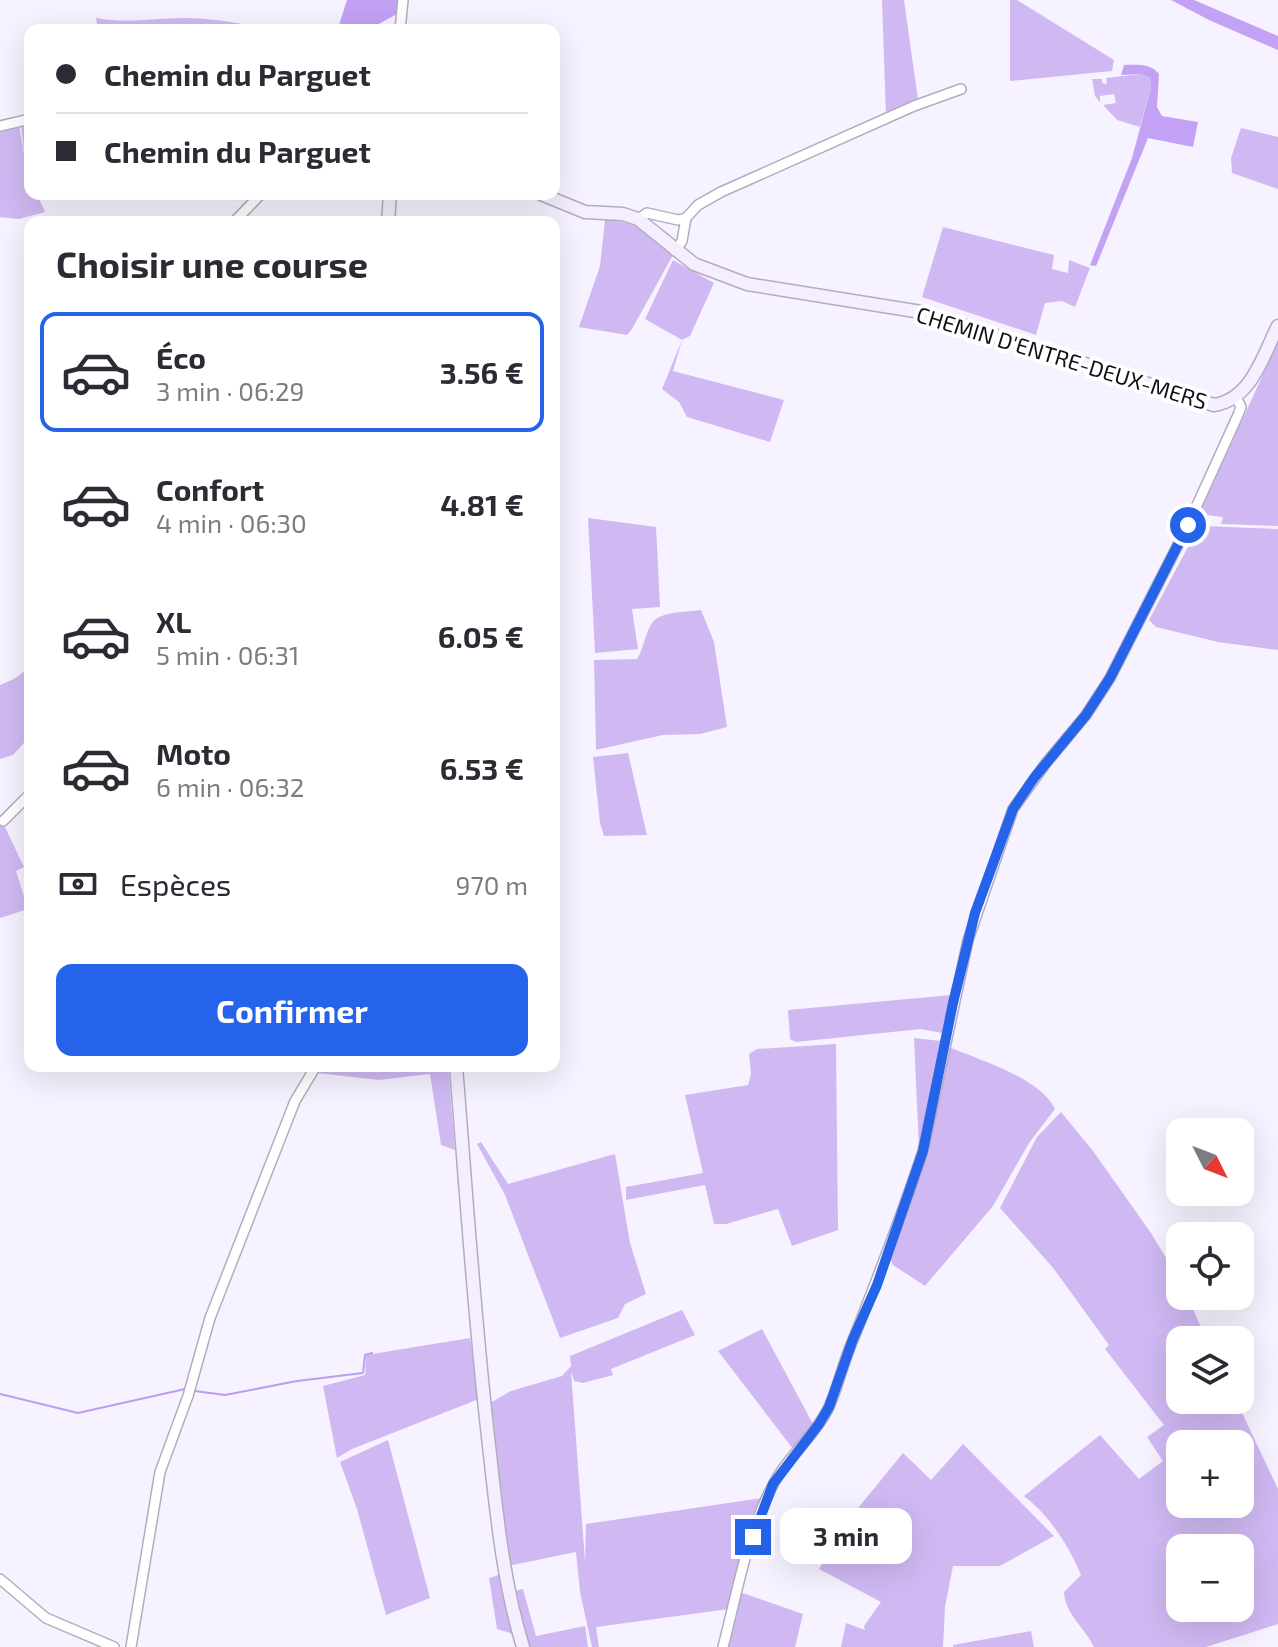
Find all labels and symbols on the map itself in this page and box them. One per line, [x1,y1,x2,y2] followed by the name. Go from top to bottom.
[913,300,1211,414] street label: CHEMIN D'ENTRE-DEUX-MERS
[1170,507,1206,543] route start
[1166,1118,1254,1206] north arrow
[781,1509,913,1565] callout: 3 min
[735,1519,771,1555] route end

